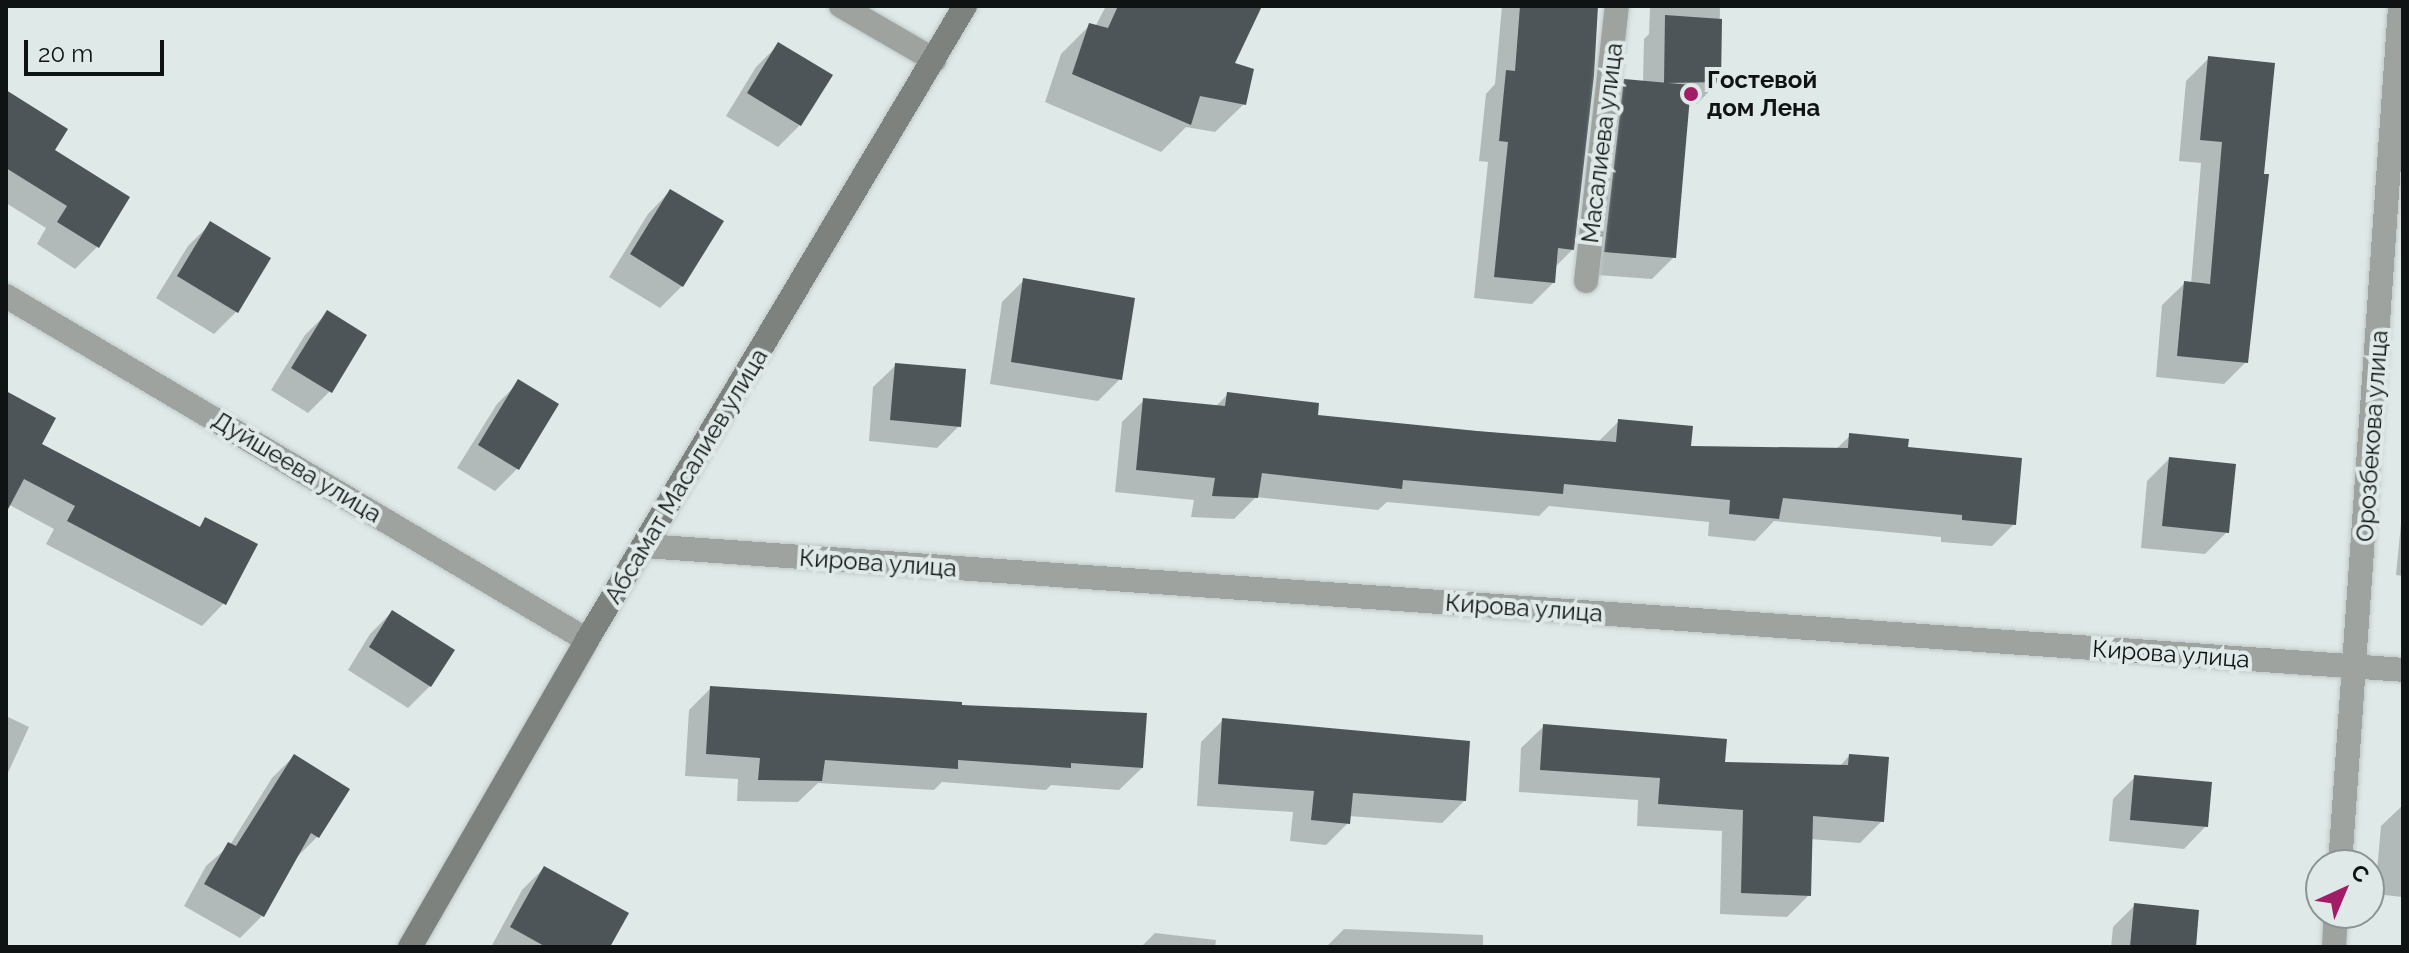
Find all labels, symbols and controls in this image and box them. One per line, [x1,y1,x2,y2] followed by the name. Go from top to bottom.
[28,24,168,74] scale bar
[38,39,93,68] text: 20 m
[1575,41,1629,245] street label: Масалиева улица
[1707,66,1820,122] place label: Гостевой дом Лена
[1682,85,1700,103] marker: Гостевой дом Лена
[2350,329,2394,543] street label: Орозбекова улица
[598,343,774,609] street label: Абсамат Масалиев улица
[207,405,387,529] street label: Дуйшеева улица
[798,543,958,583] street label: Кирова улица
[1444,588,1604,628] street label: Кирова улица
[2091,634,2251,674] street label: Кирова улица
[2305,849,2385,929] north arrow
[2346,859,2375,888] text: С

